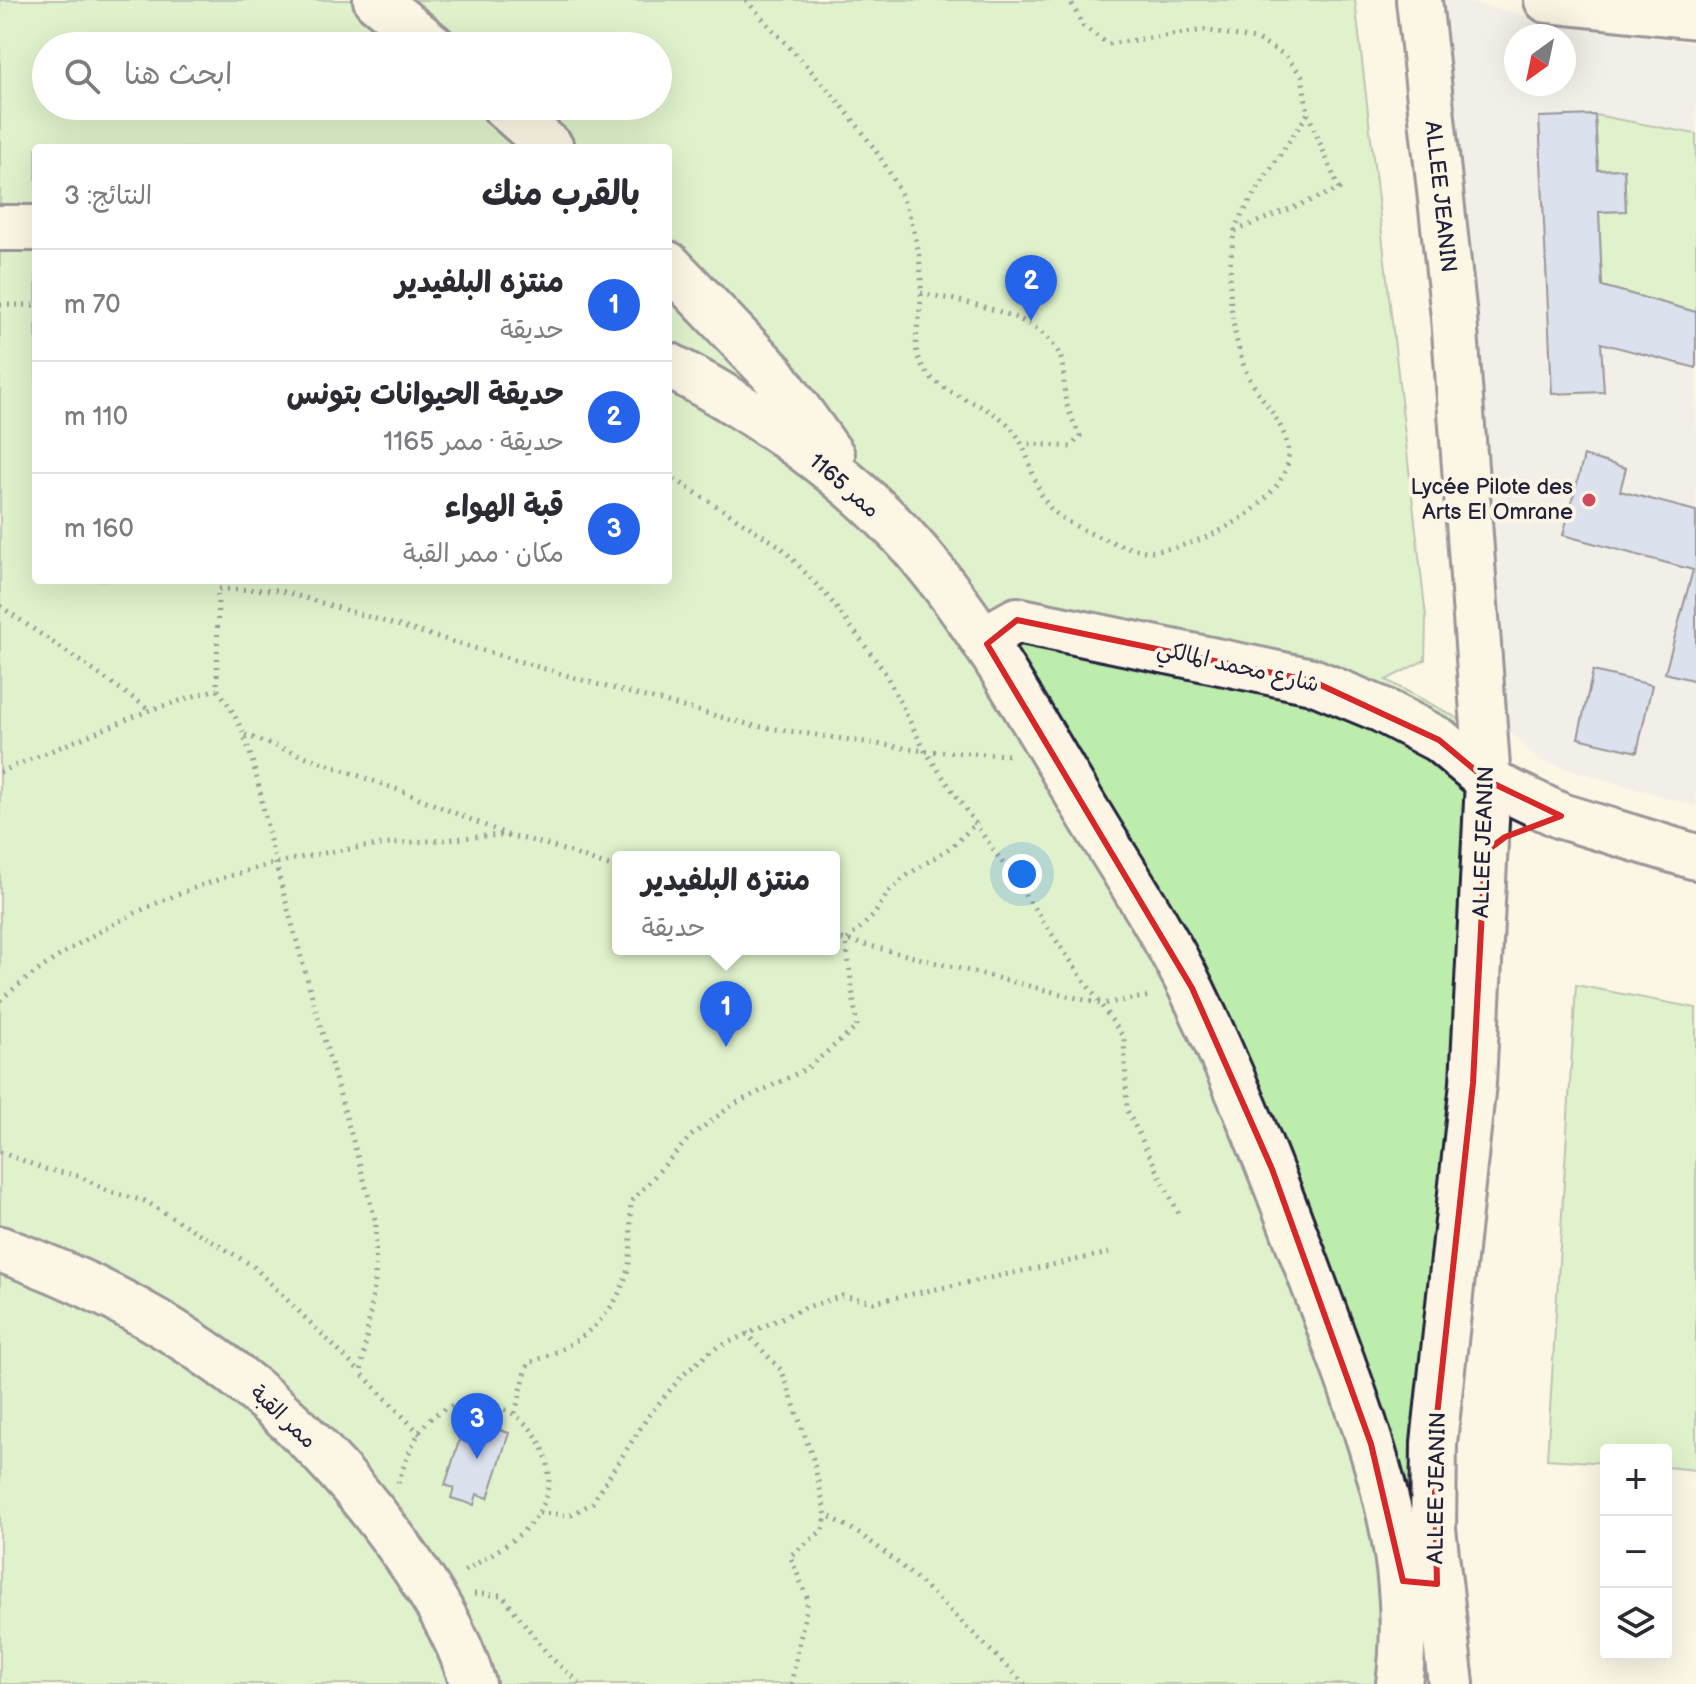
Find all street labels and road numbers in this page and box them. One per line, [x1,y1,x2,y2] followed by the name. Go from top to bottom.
[1419,120,1463,274] street label: ALLEE JEANIN
[803,448,885,524] street label: ممر 1165
[1153,635,1322,704] street label: شارع محمد المالكي
[1468,765,1500,919] street label: ALLEE JEANIN
[244,1380,322,1454] street label: ممر القبة
[1422,1412,1452,1564] street label: ALLEE JEANIN

